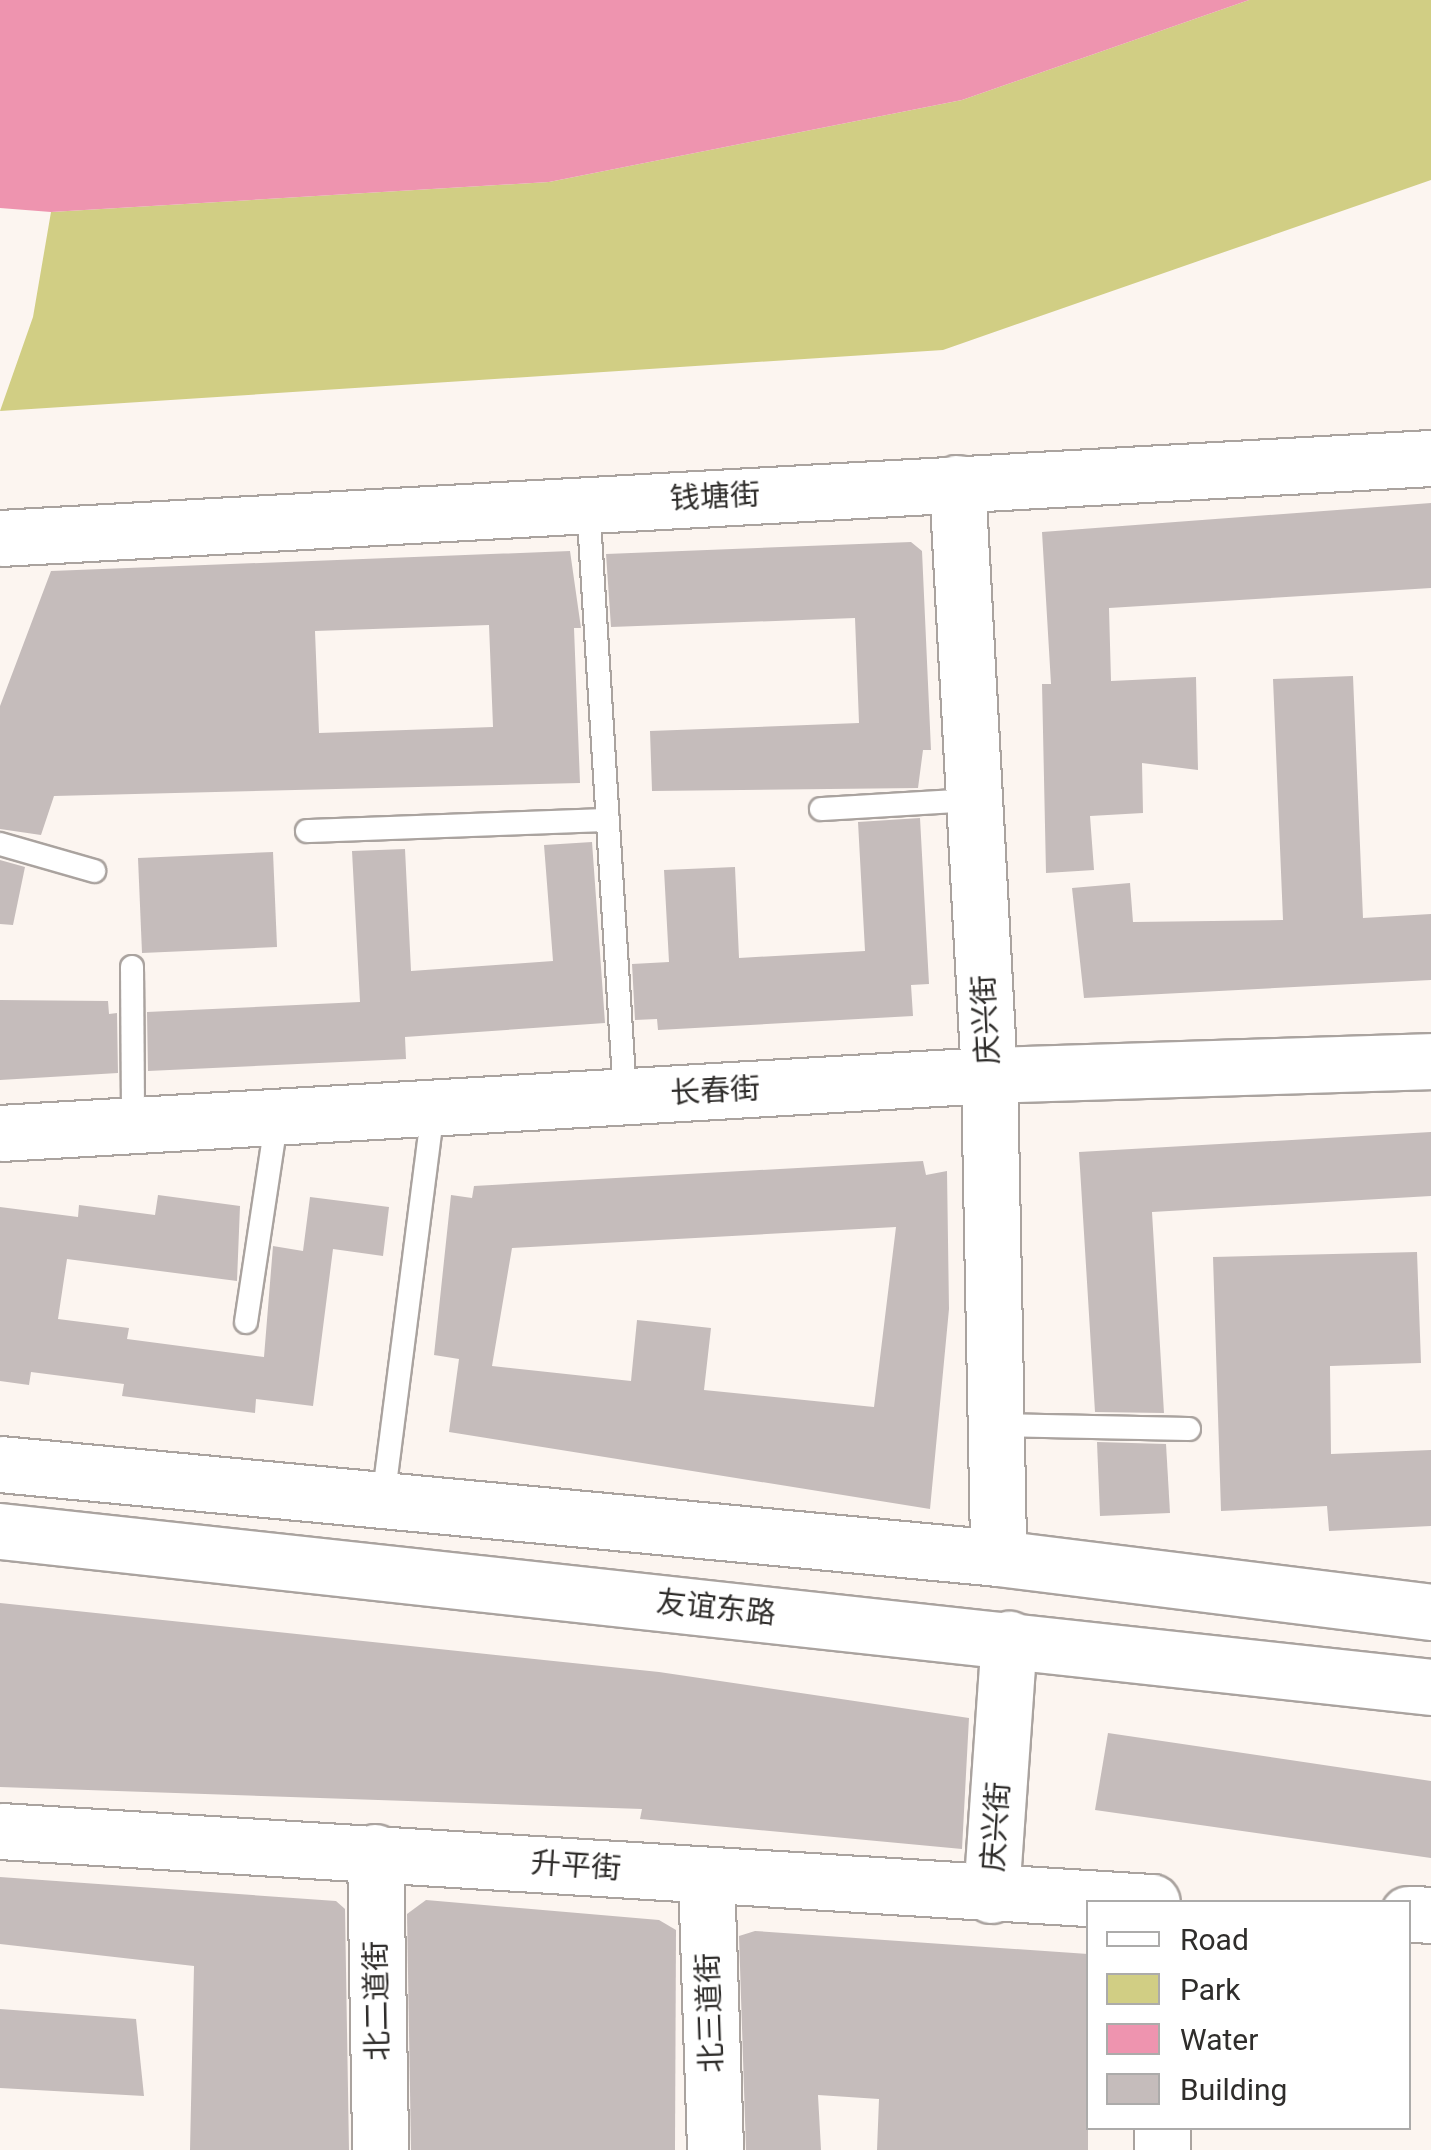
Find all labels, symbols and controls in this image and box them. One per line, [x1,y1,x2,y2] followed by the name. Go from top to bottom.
[669,477,761,517] street label: 钱塘街
[966,974,1006,1066] street label: 庆兴街
[669,1071,761,1111] street label: 长春街
[654,1584,778,1632] street label: 友谊东路
[975,1781,1017,1873] street label: 庆兴街
[530,1845,622,1887] street label: 升平街
[1086,1900,1411,2130] legend
[1180,1922,1249,1957] text: Road
[358,1941,396,2061] street label: 北二道街
[690,1952,730,2074] street label: 北三道街
[1180,1972,1240,2007] text: Park
[1180,2022,1258,2057] text: Water
[1180,2072,1287,2107] text: Building

